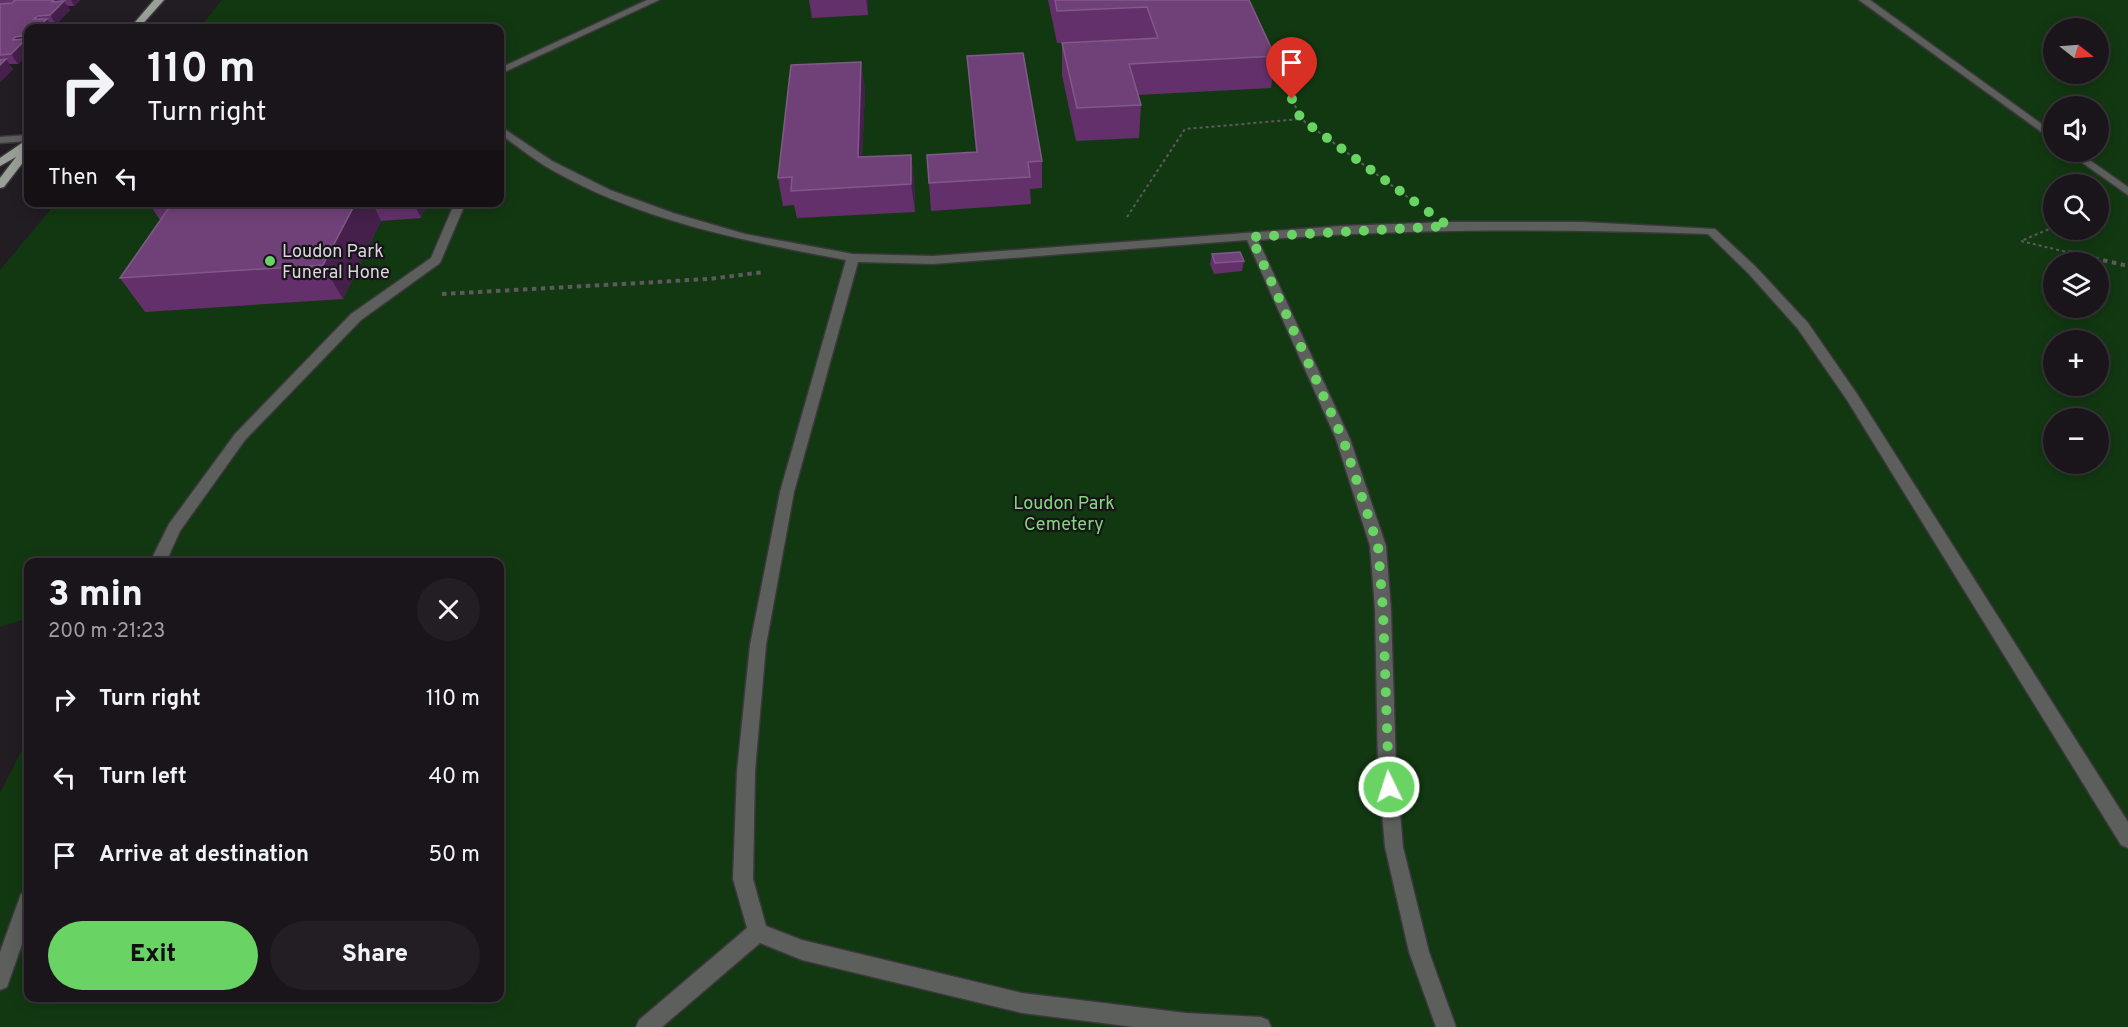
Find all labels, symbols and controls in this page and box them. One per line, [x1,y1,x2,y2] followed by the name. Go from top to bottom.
[2043,18,2109,84] north arrow
[2043,18,2109,474] map controls
[1266,37,1317,99] pin
[147,44,256,97] text: 110 m
[1275,46,1308,79] icon: arrive
[48,48,126,126] icon: right
[147,96,266,130] text: Turn right
[2043,96,2109,162] button: sound
[110,162,143,195] icon: left
[48,165,98,192] text: Then
[2043,174,2109,240] button: search
[282,241,390,285] place label: Loudon Park Funeral Hone
[2043,252,2109,318] button: layers
[263,254,277,268] marker: Loudon Park Funeral Hone
[2043,330,2109,396] button: +
[2043,408,2109,474] button: −
[1013,493,1115,537] park label: Loudon Park Cemetery
[48,573,143,619] text: 3 min
[417,578,480,641] button: close
[48,619,165,645] text: 200 m · 21:23
[48,683,81,716] icon: right
[99,686,201,713] text: Turn right
[426,686,480,713] text: 110 m
[1357,755,1421,819] position arrow
[48,761,81,794] icon: left
[99,764,187,791] text: Turn left
[428,764,480,791] text: 40 m
[48,839,81,872] icon: arrive
[99,842,309,869] text: Arrive at destination
[428,842,480,869] text: 50 m
[48,921,258,990] button: Exit
[270,921,480,990] button: Share

